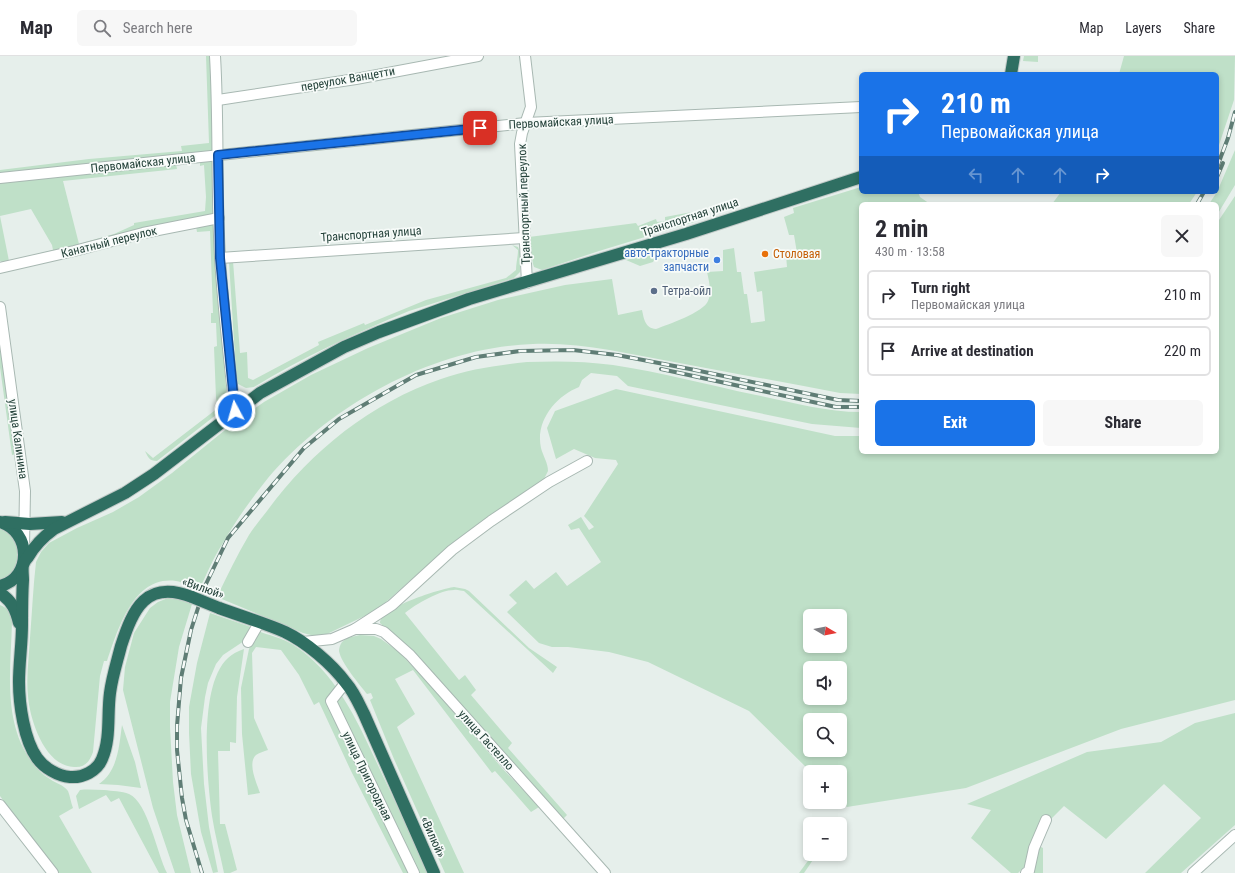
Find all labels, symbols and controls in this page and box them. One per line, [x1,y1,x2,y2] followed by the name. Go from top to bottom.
[77,10,357,46] search box
[20,16,53,39] text: Map
[91,17,113,39] icon: search
[123,19,193,37] text: Search here
[1079,20,1103,36] text: Map
[1125,20,1162,36] text: Layers
[1184,20,1215,36] text: Share
[300,64,396,94] street label: переулок Ванцетти
[941,87,1011,120] text: 210 m
[875,88,927,140] icon: right
[463,111,497,145] pin
[508,112,614,132] street label: Первомайская улица
[469,117,491,139] icon: arrive
[941,121,1099,142] text: Первомайская улица
[515,143,533,265] street label: Транспортный переулок
[90,151,196,175] street label: Первомайская улица
[965,164,987,186] icon: left
[1007,164,1029,186] icon: ahead
[1049,164,1071,186] icon: ahead
[1091,164,1113,186] icon: right
[640,195,740,239] street label: Транспортная улица
[875,215,928,243] text: 2 min
[1161,215,1203,257] button: close
[60,223,159,261] street label: Канатный переулок
[320,223,422,245] street label: Транспортная улица
[875,244,945,259] text: 430 m · 13:58
[624,246,709,274] place label: авто-тракторные запчасти
[773,247,820,261] place label: Столовая
[760,249,770,259] marker: Столовая
[712,255,722,265] marker: авто-тракторные запчасти
[911,279,970,297] text: Turn right
[662,284,711,298] place label: Тетра-ойл
[877,284,899,306] icon: right
[649,286,659,296] marker: Тетра-ойл
[1164,286,1201,304] text: 210 m
[911,297,1025,312] text: Первомайская улица
[877,340,899,362] icon: arrive
[911,342,1034,360] text: Arrive at destination
[1164,342,1201,360] text: 220 m
[214,390,256,432] position arrow
[5,398,31,480] street label: улица Калинина
[875,400,1035,446] button: Exit
[1043,400,1203,446] button: Share
[180,574,226,602] street label: «Вилюй»
[803,609,847,653] north arrow
[803,609,847,861] map controls
[803,661,847,705] button: sound
[455,707,517,773] street label: улица Гастелло
[803,713,847,757] button: search
[339,729,395,823] street label: улица Пригородная
[803,765,847,809] button: +
[418,814,448,860] street label: «Вилюй»
[803,817,847,861] button: −

